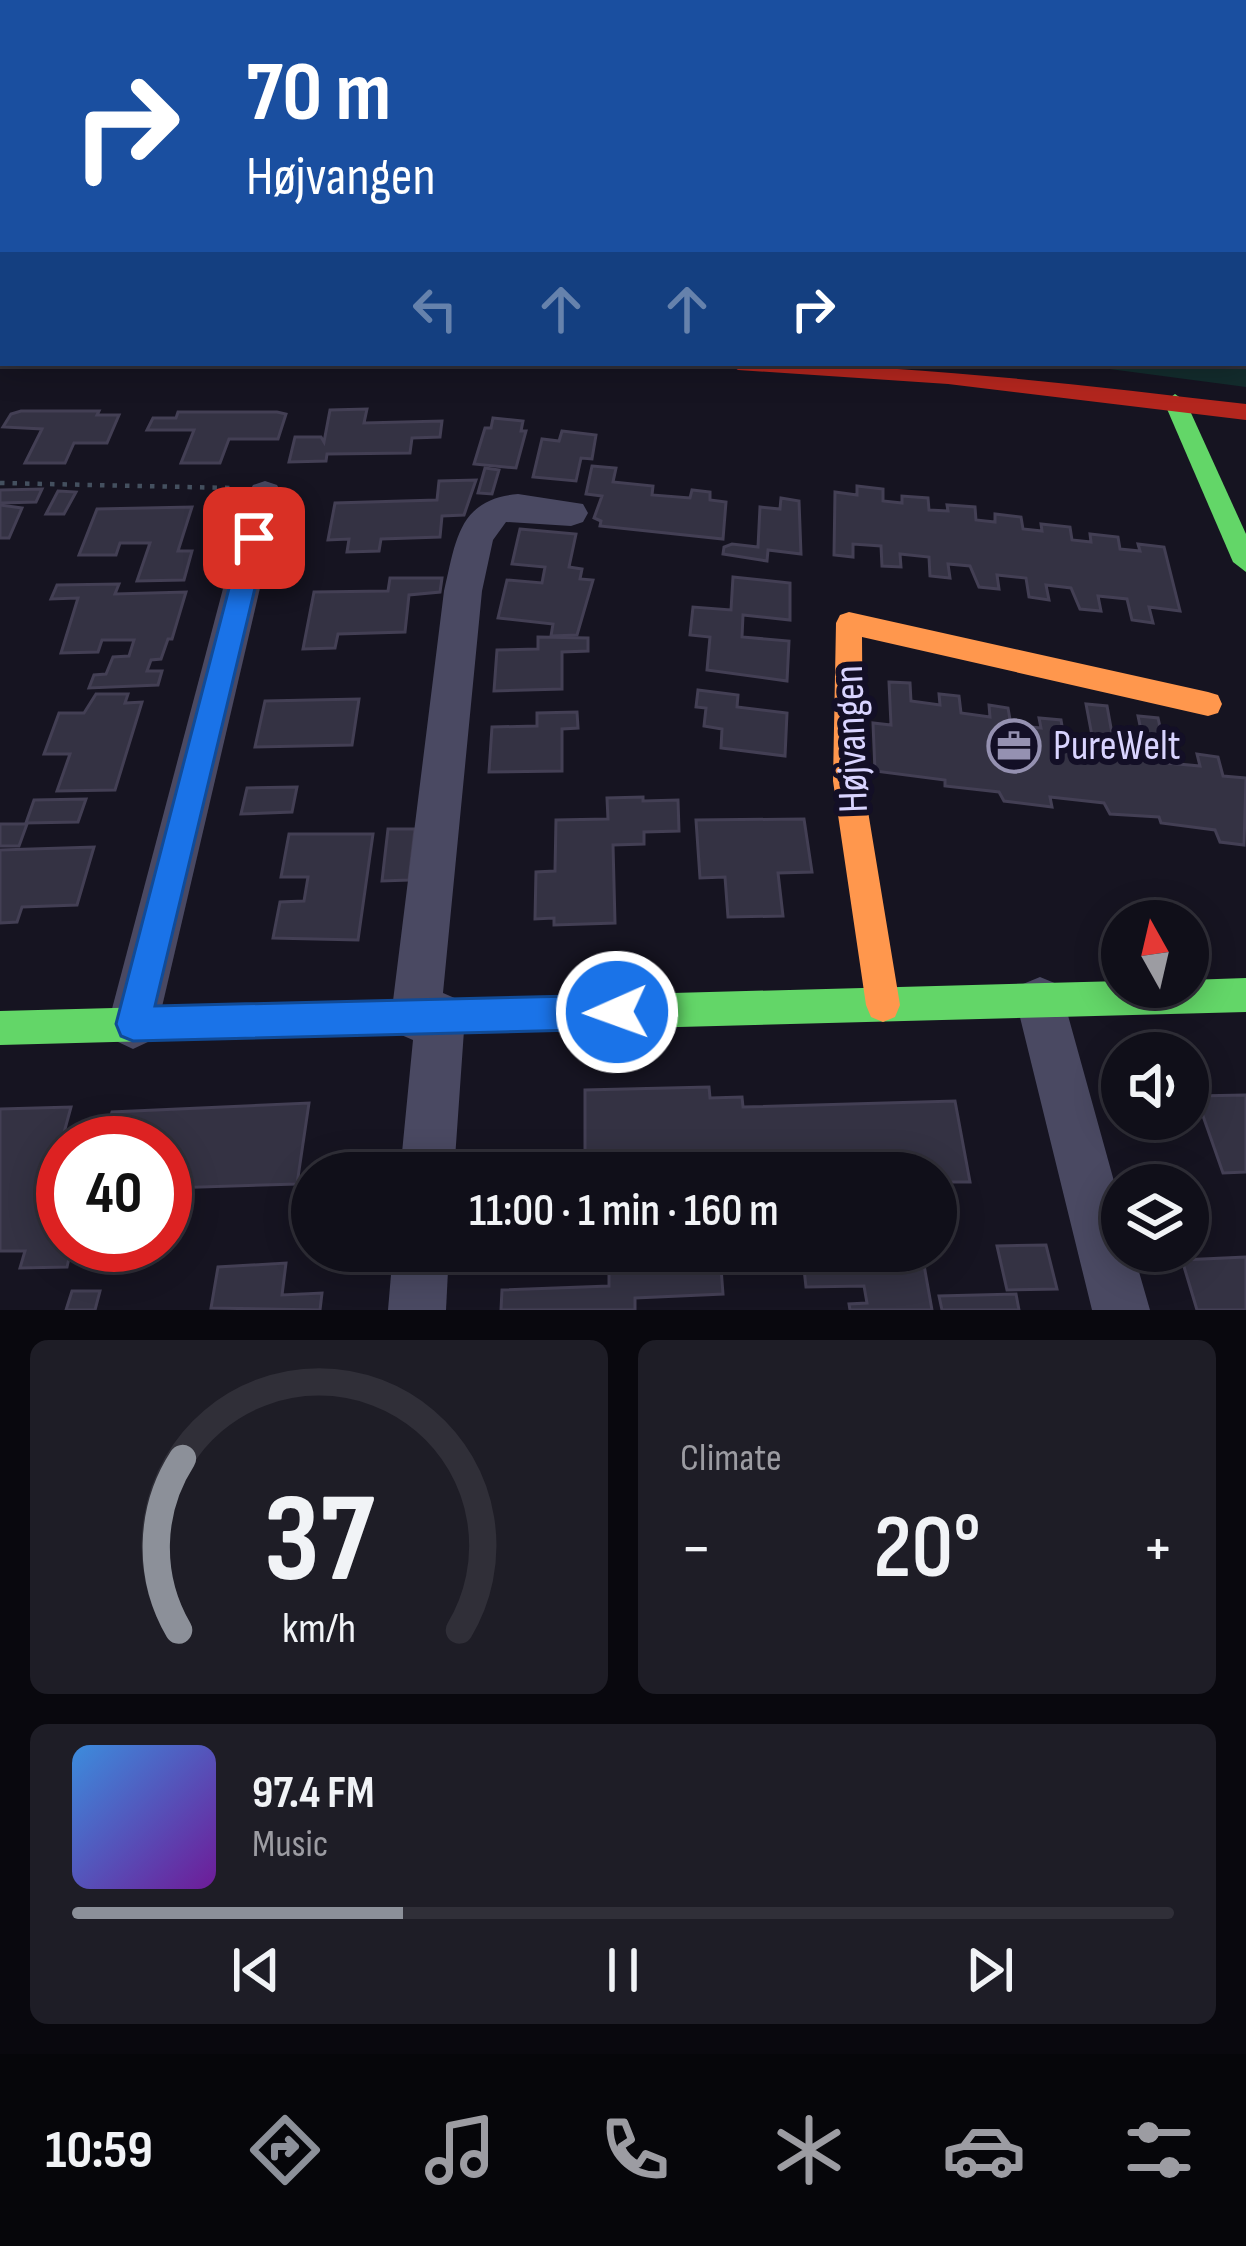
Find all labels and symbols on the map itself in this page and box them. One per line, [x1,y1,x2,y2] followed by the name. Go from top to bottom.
[203,487,305,589] pin
[824,664,880,814] street label: Højvangen
[986,718,1042,774] office icon: PureWelt
[1053,721,1181,772] place label: PureWelt
[1101,900,1209,1008] north arrow
[554,949,680,1075] position arrow
[36,1116,192,1272] speed limit sign: 40

